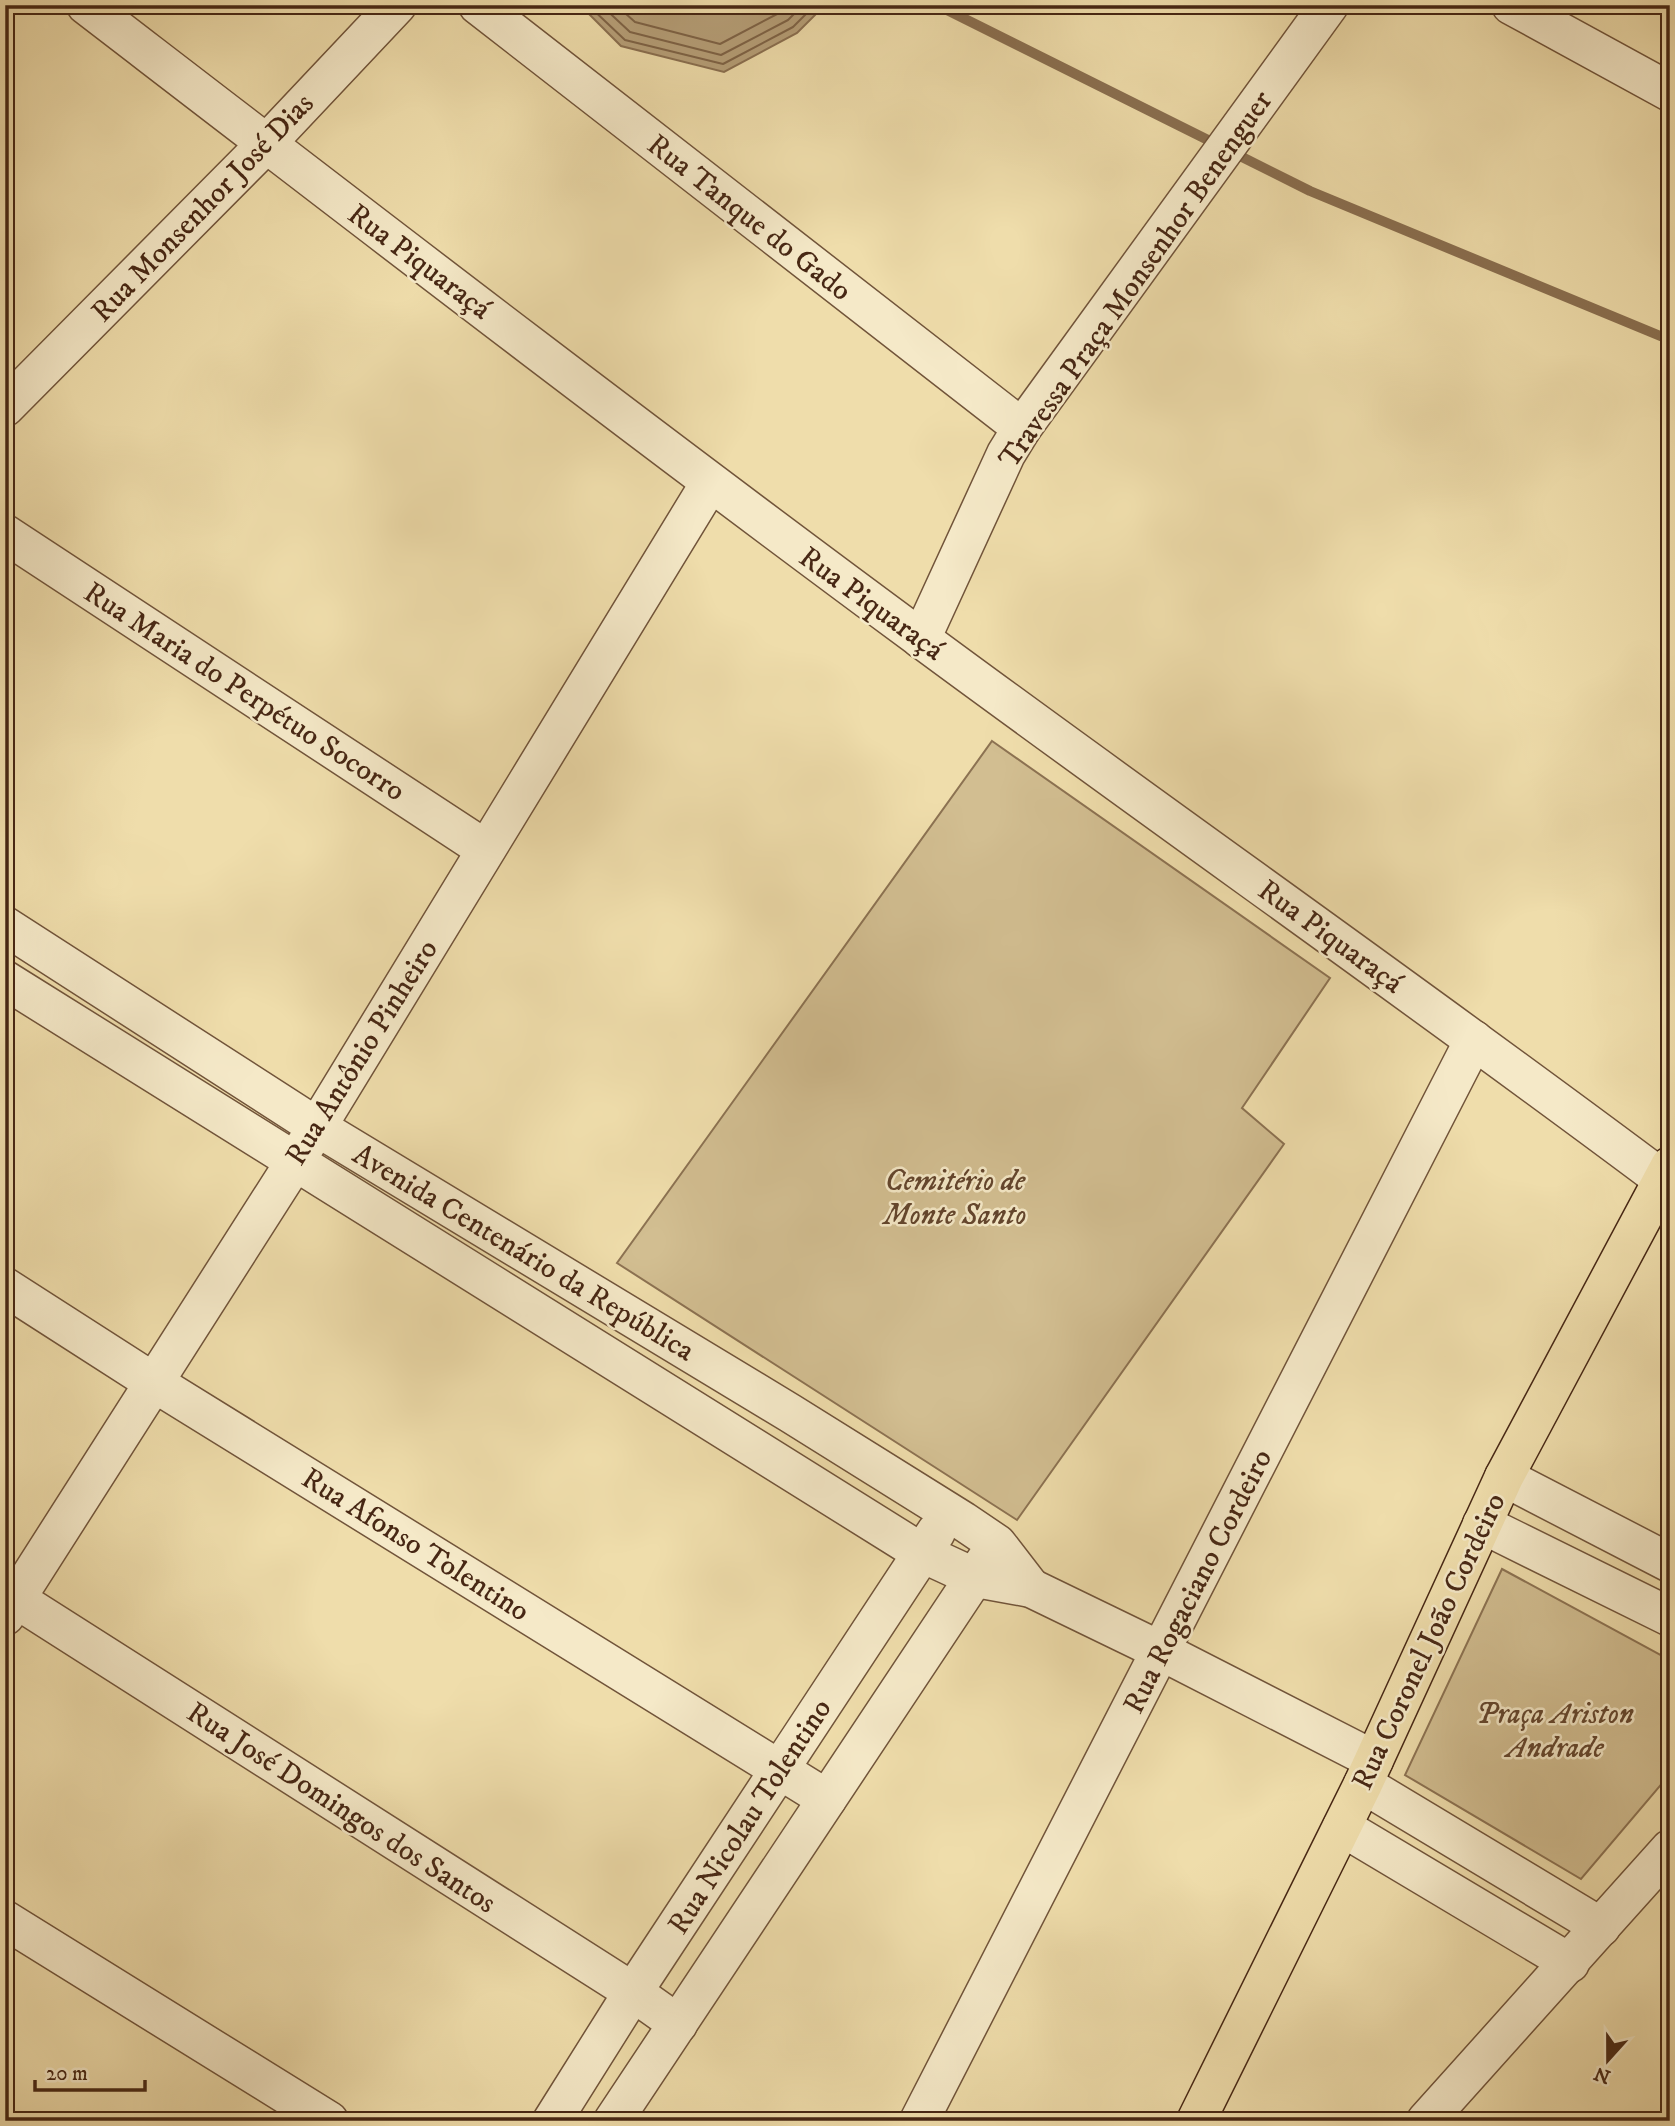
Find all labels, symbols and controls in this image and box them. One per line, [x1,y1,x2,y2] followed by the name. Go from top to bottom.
[991,84,1281,476] street label: Travessa Praça Monsenhor Benenguer
[84,86,322,330] street label: Rua Monsenhor José Dias
[639,127,859,310] street label: Rua Tanque do Gado
[340,196,498,328] street label: Rua Piquaraçá
[791,539,951,669] street label: Rua Piquaraçá
[77,574,412,810] street label: Rua Maria do Perpétuo Socorro
[1250,872,1410,1002] street label: Rua Piquaraçá
[278,933,447,1173] street label: Rua Antônio Pinheiro
[346,1136,701,1370] street label: Avenida Centenário da República
[882,1163,1027,1234] park label: Cemitério de Monte Santo
[1116,1443,1281,1720] street label: Rua Rogaciano Cordeiro
[294,1460,536,1630] street label: Rua Afonso Tolentino
[1344,1487,1514,1796] street label: Rua Coronel João Cordeiro
[660,1692,840,1942] street label: Rua Nicolau Tolentino
[180,1694,503,1922] street label: Rua José Domingos dos Santos
[1476,1696,1634,1767] park label: Praça Ariston Andrade
[1574,2024,1644,2094] north arrow
[35,2049,145,2093] scale bar
[46,2061,88,2087] text: 20 m
[1591,2061,1614,2088] text: N

